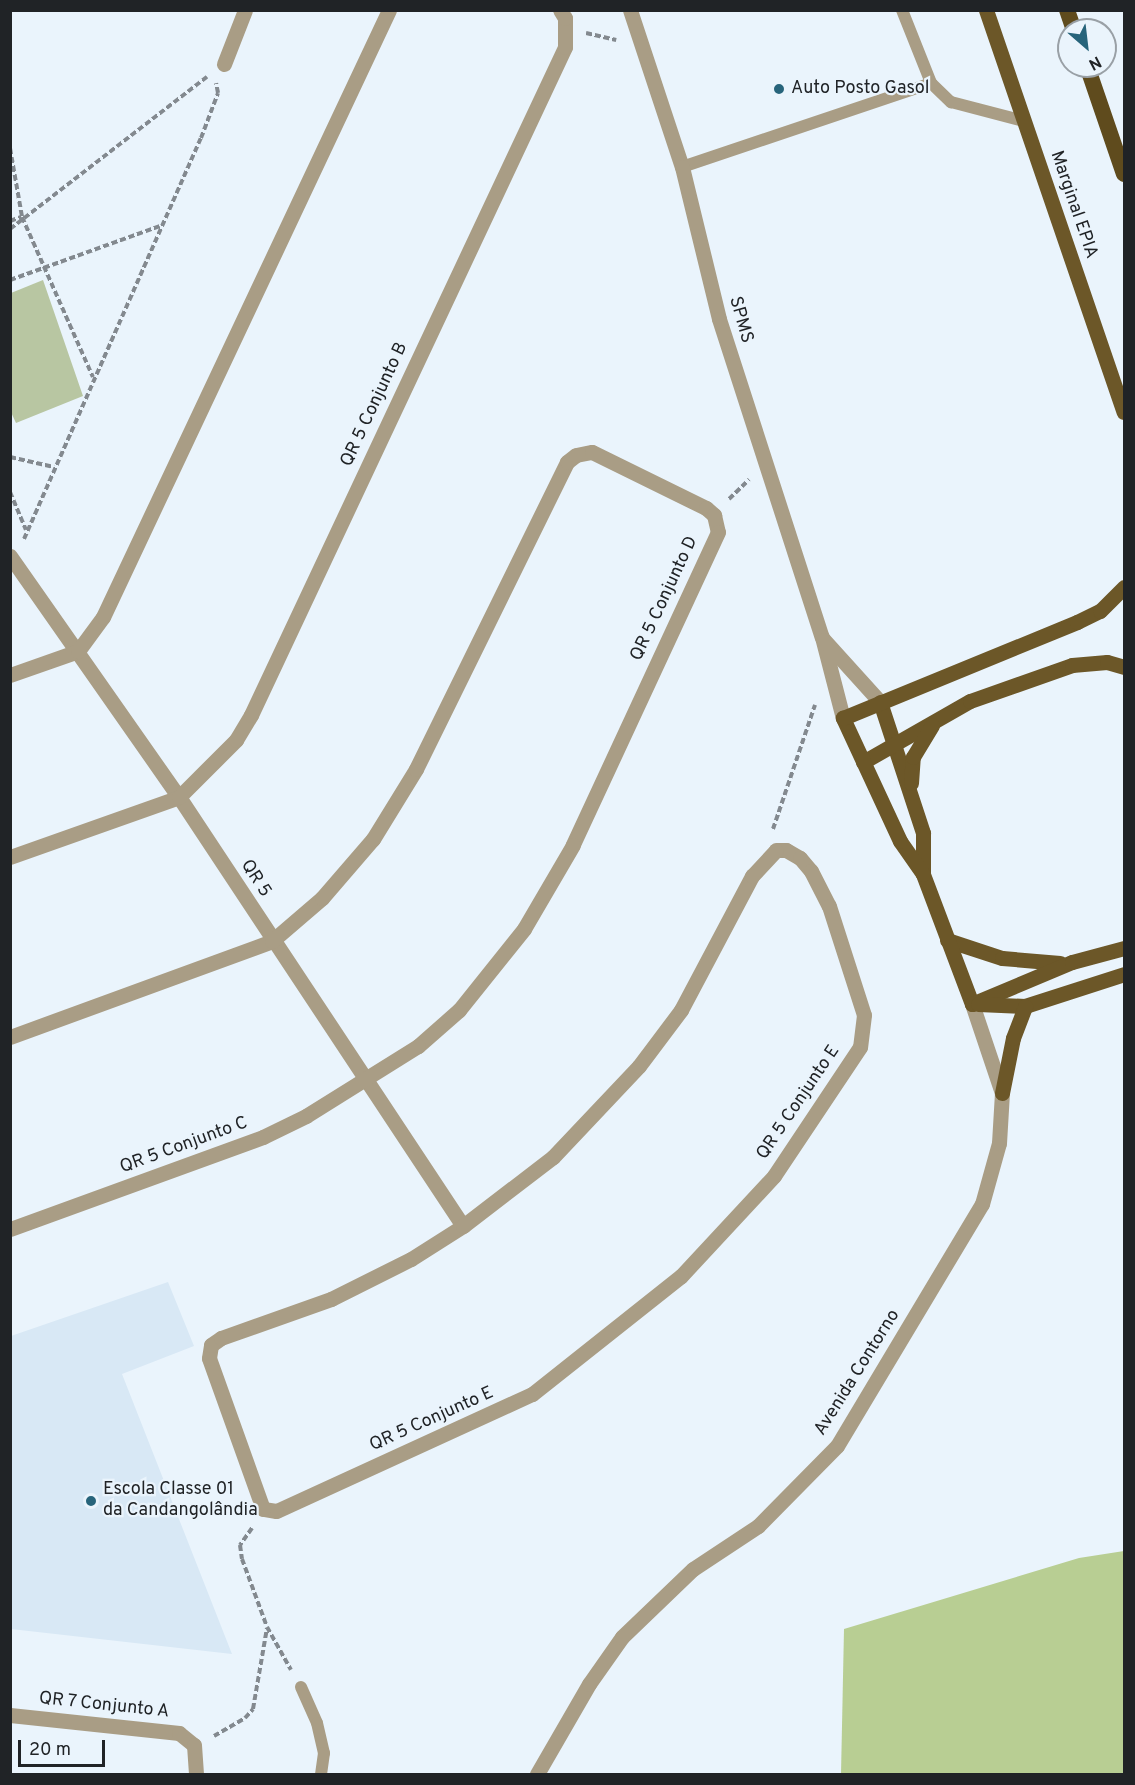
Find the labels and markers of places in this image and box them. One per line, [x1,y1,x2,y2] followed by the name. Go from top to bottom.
[791,78,929,100] place label: Auto Posto Gasol
[772,82,786,96] marker: Auto Posto Gasol
[103,1480,258,1522] place label: Escola Classe 01 da Candangolândia
[84,1494,98,1508] marker: Escola Classe 01 da Candangolândia

